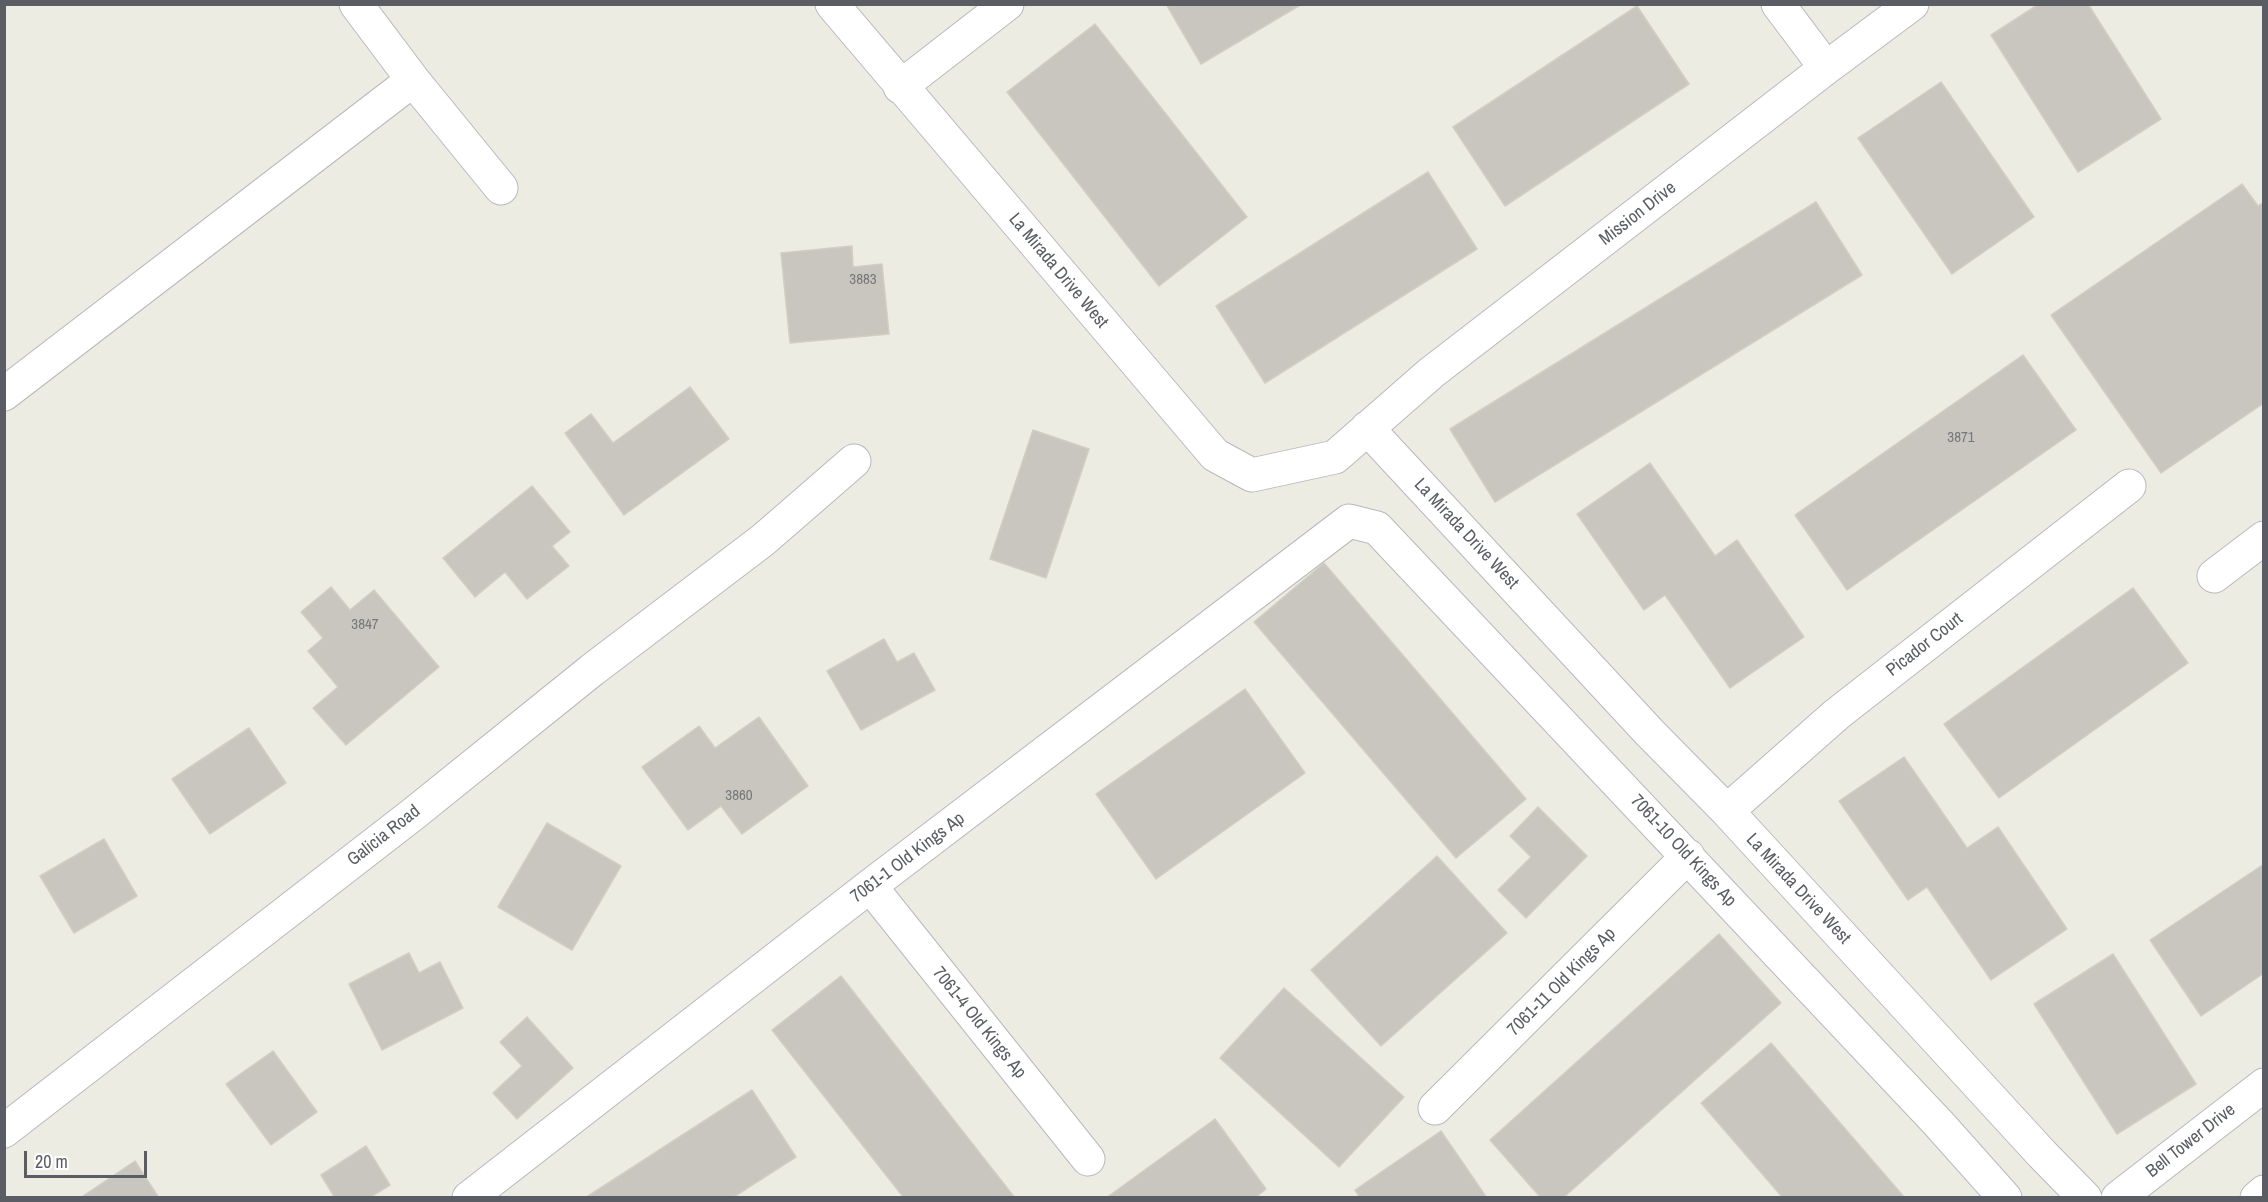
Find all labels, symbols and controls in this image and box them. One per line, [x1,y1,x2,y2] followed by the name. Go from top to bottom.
[1595,177,1681,251] street label: Mission Drive
[1004,209,1112,333] street label: La Mirada Drive West
[849,271,877,289] house number: 3883
[1947,429,1975,447] house number: 3871
[1409,474,1523,594] street label: La Mirada Drive West
[1882,608,1968,682] street label: Picador Court
[351,616,379,634] house number: 3847
[725,787,753,805] house number: 3860
[1626,791,1740,911] street label: 7061-10 Old Kings Ap
[343,801,425,871] street label: Galicia Road
[847,808,969,908] street label: 7061-1 Old Kings Ap
[1741,829,1855,949] street label: La Mirada Drive West
[1503,923,1621,1041] street label: 7061-11 Old Kings Ap
[927,963,1031,1083] street label: 7061-4 Old Kings Ap
[2142,1099,2240,1183] street label: Bell Tower Drive
[27,1139,150,1177] scale bar
[35,1149,68,1174] text: 20 m

